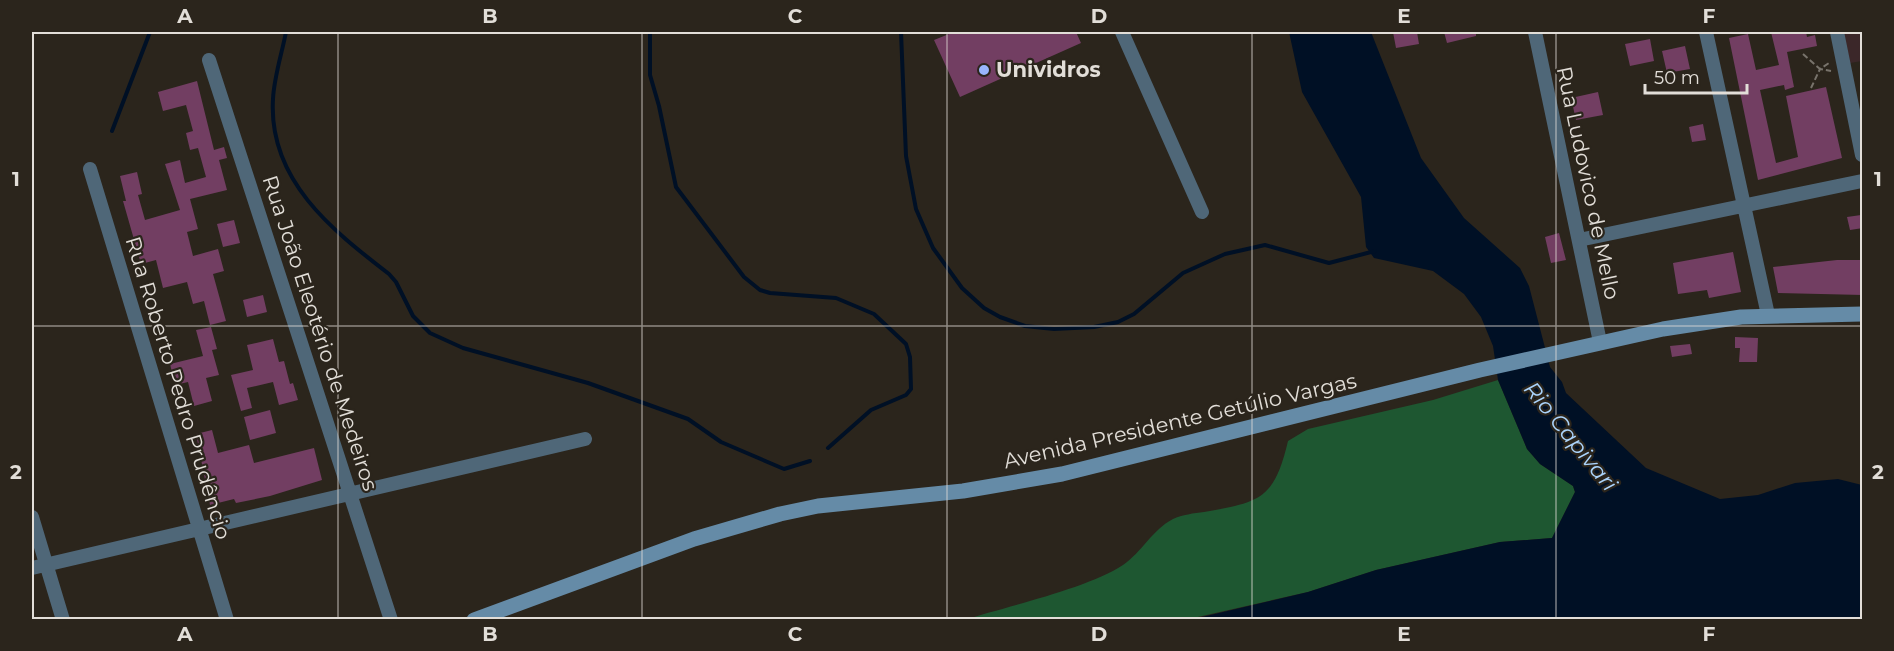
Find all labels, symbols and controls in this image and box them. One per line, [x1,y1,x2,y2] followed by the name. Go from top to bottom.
[176,4,193,28] text: A
[482,4,498,28] text: B
[788,4,803,28] text: C
[1091,4,1107,28] text: D
[1397,4,1411,28] text: E
[1703,4,1716,28] text: F
[996,57,1101,82] place label: Unividros
[1645,57,1747,95] scale bar
[977,63,991,77] marker: Unividros
[1552,64,1625,302] street label: Rua Ludovico de Mello
[1654,67,1700,89] text: 50 m
[12,167,20,191] text: 1
[1874,167,1882,191] text: 1
[258,172,383,494] street label: Rua João Eleotério de Medeiros
[120,233,237,542] street label: Rua Roberto Pedro Prudêncio
[1001,368,1359,473] street label: Avenida Presidente Getúlio Vargas
[1518,376,1623,497] water label: Rio Capivari
[10,460,22,484] text: 2
[1872,460,1884,484] text: 2
[176,622,193,646] text: A
[482,622,498,646] text: B
[788,622,803,646] text: C
[1091,622,1107,646] text: D
[1397,622,1411,646] text: E
[1703,622,1716,646] text: F

